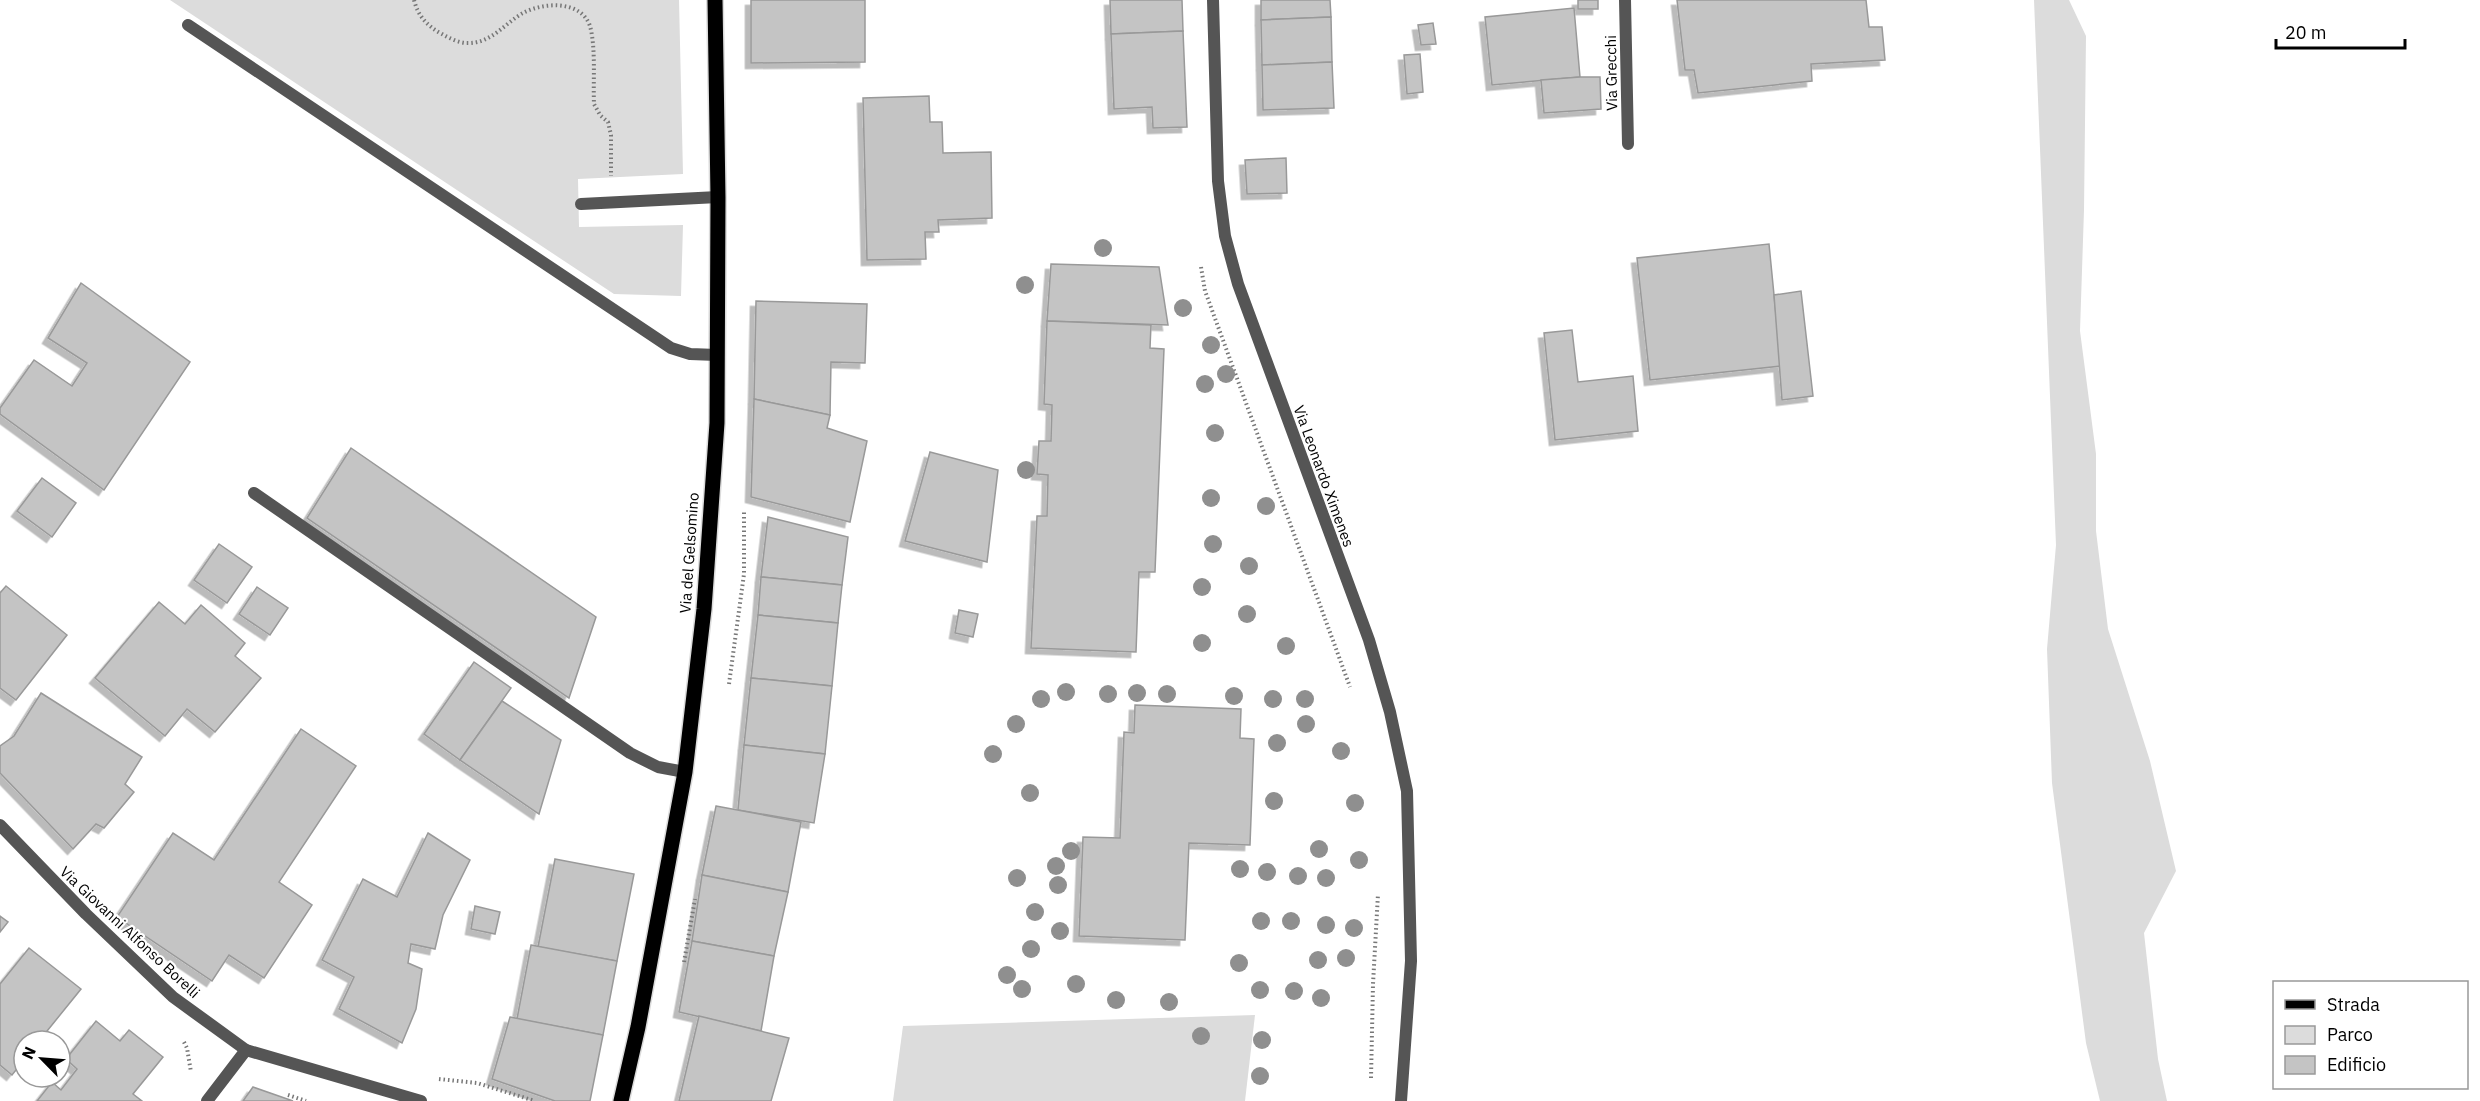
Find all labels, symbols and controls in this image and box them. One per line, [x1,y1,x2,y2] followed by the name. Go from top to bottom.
[2276,12,2405,50] scale bar
[2285,21,2327,44] text: 20 m
[1601,35,1621,111] street label: Via Grecchi
[1290,403,1358,549] street label: Via Leonardo Ximenes
[675,492,703,614] street label: Via del Gelsomino
[56,862,204,1002] street label: Via Giovanni Alfonso Borelli
[2273,981,2468,1089] legend
[2327,993,2380,1016] text: Strada
[2327,1023,2373,1046] text: Parco
[12,1029,72,1089] north arrow
[17,1043,40,1062] text: N
[2327,1053,2386,1076] text: Edificio

